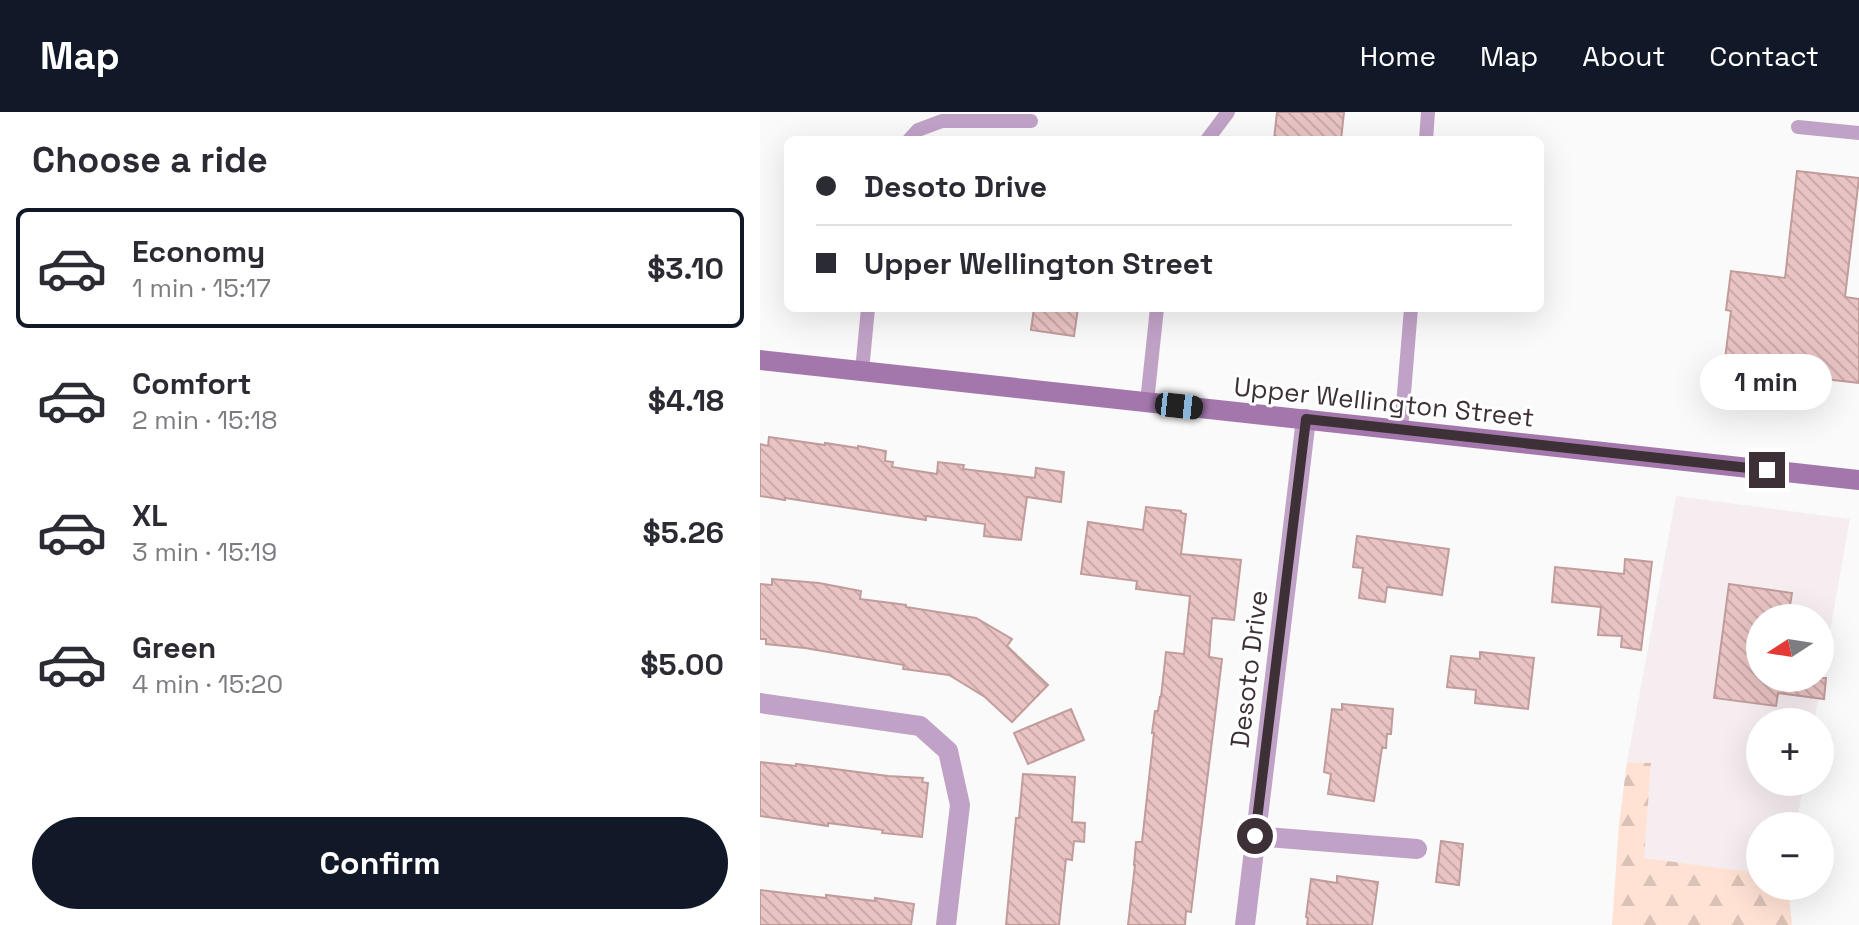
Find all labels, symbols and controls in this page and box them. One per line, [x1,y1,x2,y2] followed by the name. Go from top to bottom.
[40,32,120,80] text: Map
[1360,38,1436,74] text: Home
[1480,38,1538,74] text: Map
[1582,38,1665,74] text: About
[1709,38,1819,74] text: Contact
[32,137,268,183] text: Choose a ride
[864,167,1047,206] text: Desoto Drive
[36,232,108,304] icon: car
[132,232,265,271] text: Economy
[864,244,1213,283] text: Upper Wellington Street
[647,249,724,288] text: $3.10
[132,271,271,305] text: 1 min · 15:17
[1701,354,1833,410] callout: 1 min
[36,364,108,436] icon: car
[132,364,251,403] text: Comfort
[1734,365,1798,399] text: 1 min
[1232,369,1536,435] street label: Upper Wellington Street
[648,381,724,420] text: $4.18
[1154,392,1204,420] car
[132,403,277,437] text: 2 min · 15:18
[1749,452,1785,488] route end
[36,496,108,568] icon: car
[132,496,168,535] text: XL
[643,513,724,552] text: $5.26
[132,535,277,569] text: 3 min · 15:19
[1222,588,1276,750] street label: Desoto Drive
[1746,604,1834,692] north arrow
[1746,604,1834,900] map controls
[36,628,108,700] icon: car
[132,628,216,667] text: Green
[640,645,724,684] text: $5.00
[132,667,283,701] text: 4 min · 15:20
[1746,708,1834,796] button: +
[1746,812,1834,900] button: −
[32,817,728,909] button: Confirm
[1237,818,1273,854] route start

